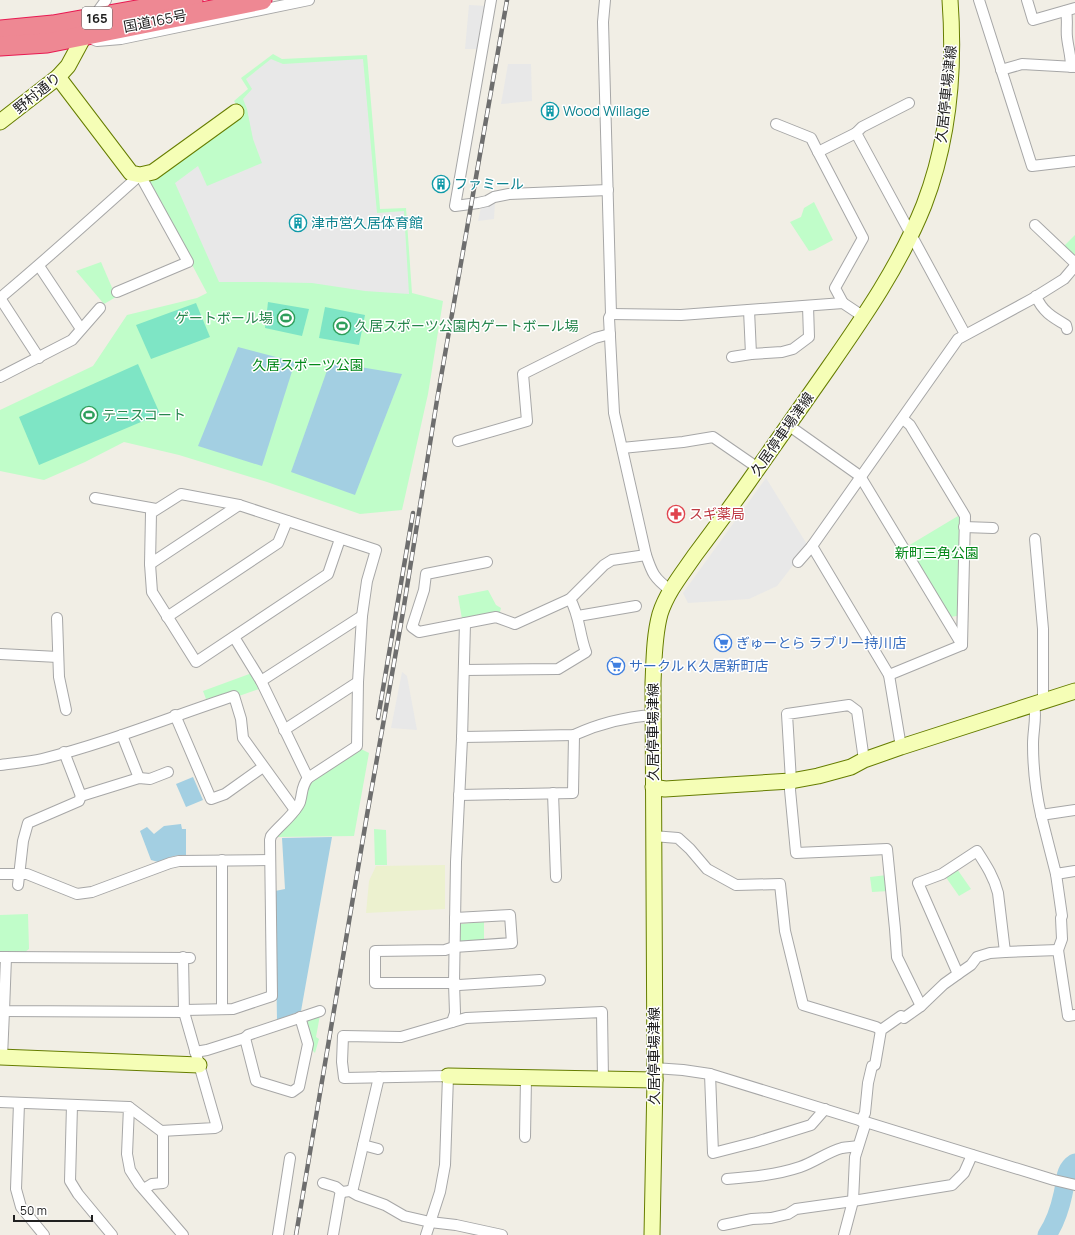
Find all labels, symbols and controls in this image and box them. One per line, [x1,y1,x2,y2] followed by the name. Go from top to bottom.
[122,5,188,36] street label: 国道165号
[82,7,112,29] road number: 165
[931,44,960,144] street label: 久居停車場津線
[9,68,64,118] street label: 野村通り
[540,101,560,121] building icon: Wood Willage
[563,101,650,120] place label: Wood Willage
[431,174,451,194] building icon: ファミール
[454,174,524,193] place label: ファミール
[288,213,308,233] building icon: 津市営久居体育館
[311,213,423,232] place label: 津市営久居体育館
[175,308,273,327] place label: ゲートボール場
[276,308,296,328] sports icon: ゲートボール場
[332,316,352,336] sports icon: 久居スポーツ公園内ゲートボール場
[355,316,579,335] place label: 久居スポーツ公園内ゲートボール場
[252,355,364,374] park label: 久居スポーツ公園
[746,388,817,479] street label: 久居停車場津線
[79,405,99,425] sports icon: テニスコート
[102,405,186,424] place label: テニスコート
[666,504,686,524] pharmacy icon: スギ薬局
[689,504,745,523] place label: スギ薬局
[895,543,979,562] park label: 新町三角公園
[713,633,733,653] supermarket icon: ぎゅーとら ラブリー持川店
[736,633,906,652] place label: ぎゅーとら ラブリー持川店
[606,656,626,676] supermarket icon: サークルＫ久居新町店
[629,656,769,675] place label: サークルＫ久居新町店
[643,683,662,781] street label: 久居停車場津線
[644,1007,663,1105] street label: 久居停車場津線
[14,1197,92,1223] scale bar
[20,1202,47,1219] text: 50 m

